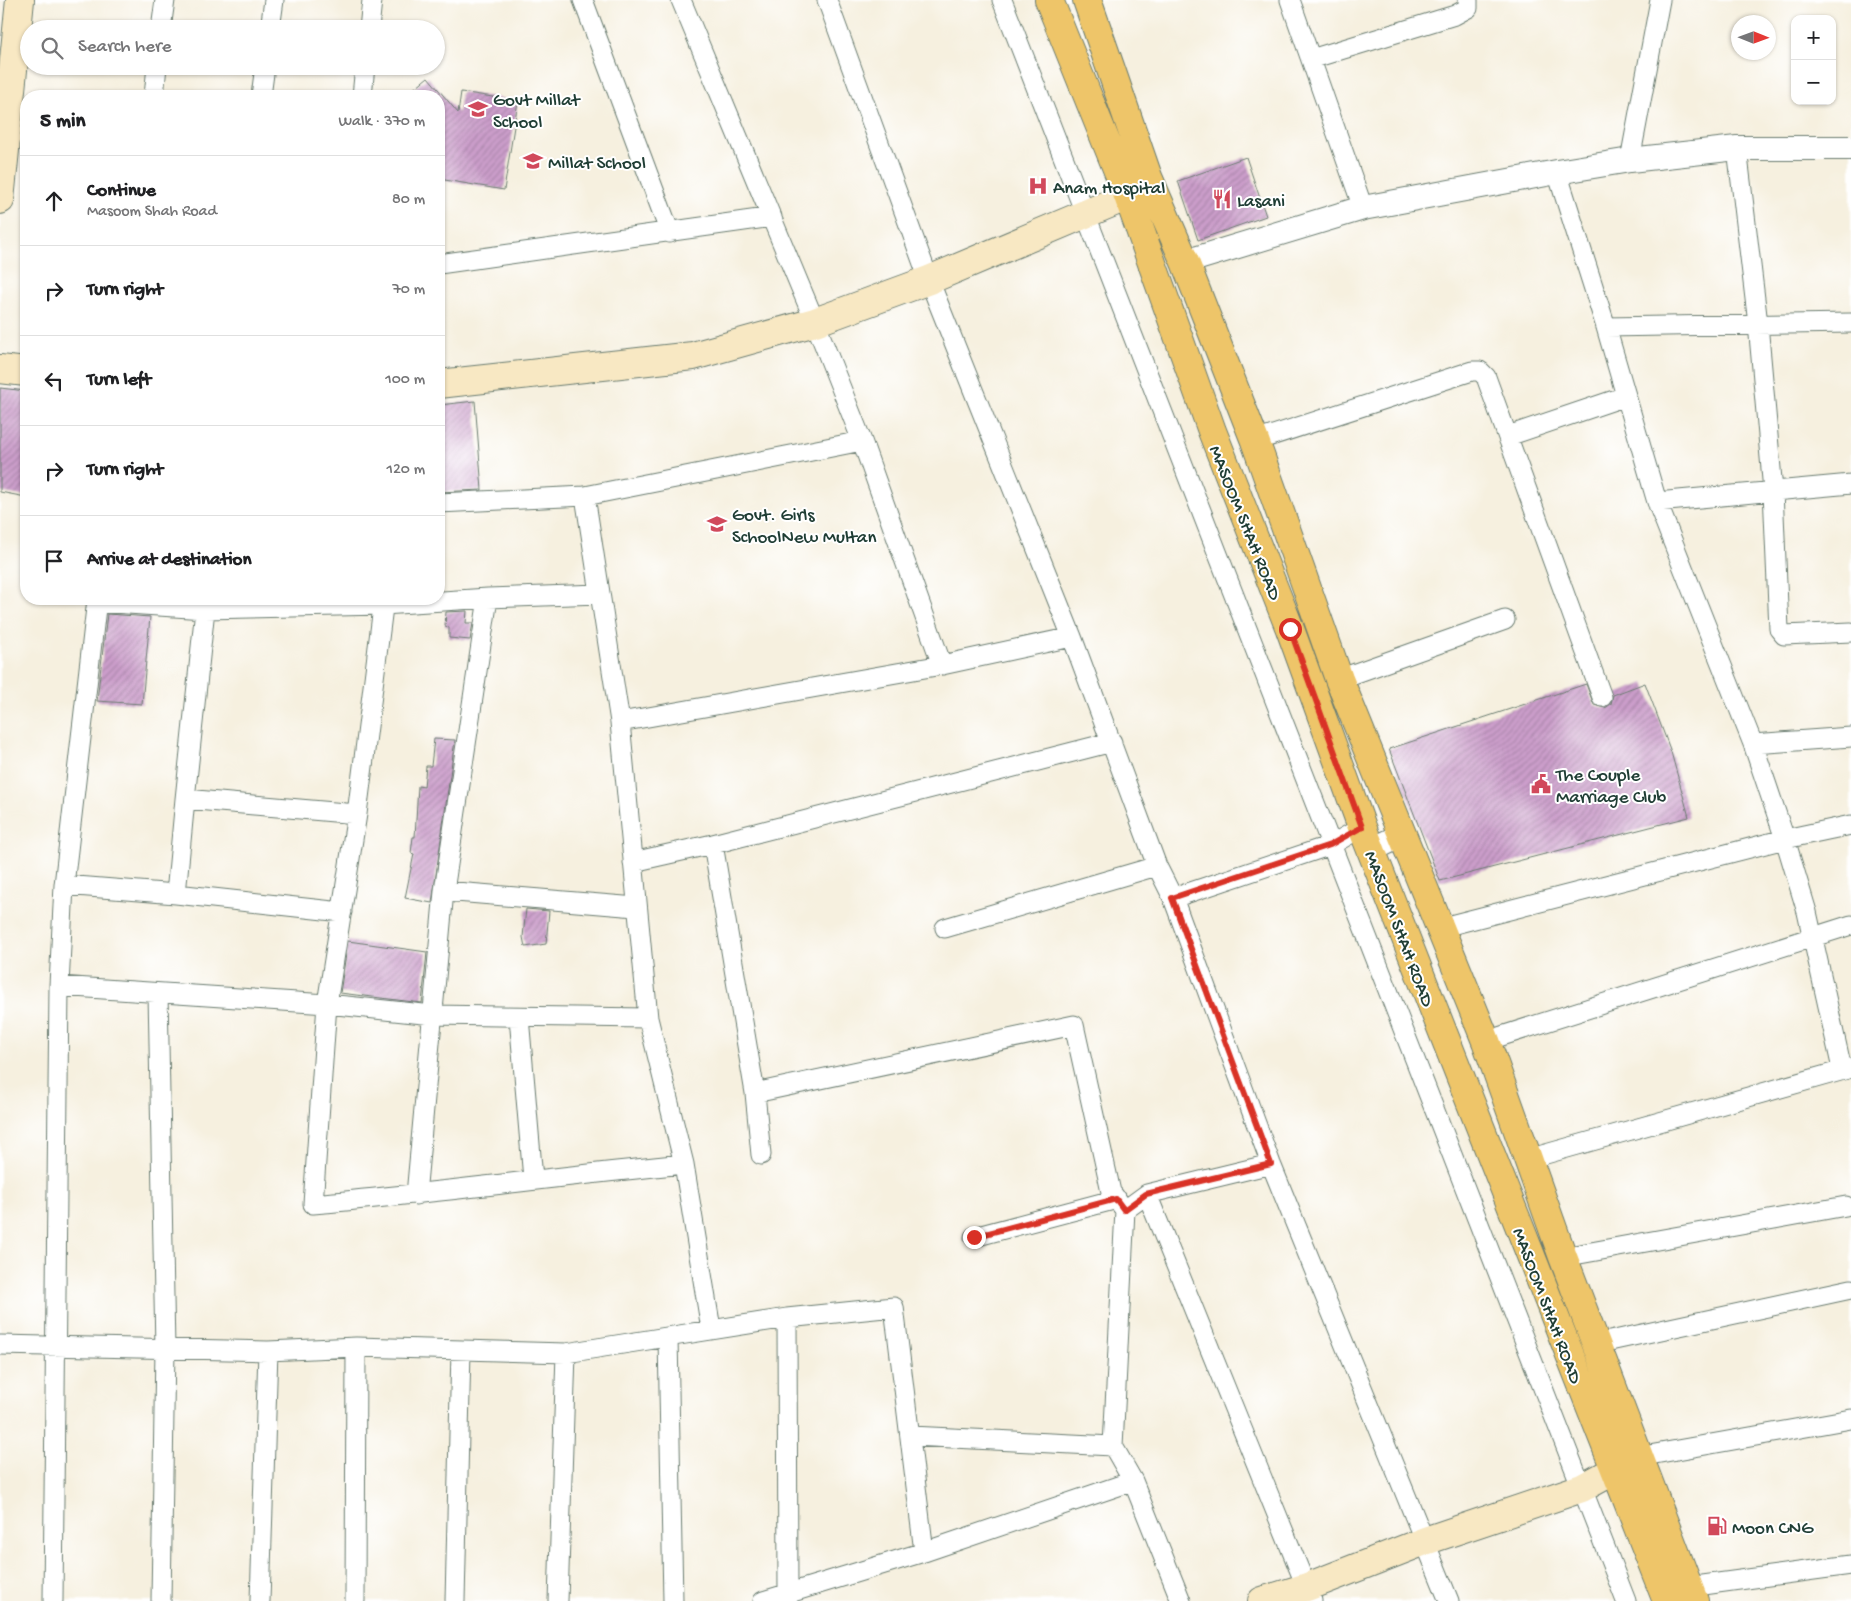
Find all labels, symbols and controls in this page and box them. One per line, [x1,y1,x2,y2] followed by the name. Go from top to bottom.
[1731,15,1776,60] north arrow
[1791,15,1836,105] map controls
[1791,15,1836,60] button: +
[20,20,445,75] search box
[38,34,66,62] icon: search
[78,36,172,59] text: Search here
[1791,60,1836,105] button: −
[493,90,582,135] place label: Govt Millat School
[467,98,489,120] school or university icon: Govt Millat School
[40,110,85,135] text: 5 min
[338,113,425,132] text: Walk · 370 m
[522,150,544,172] school or university icon: Millat School
[548,153,646,176] place label: Millat School
[1027,175,1049,197] hospital icon: Anam Hospital
[1053,178,1165,201] place label: Anam Hospital
[87,180,156,203] text: Continue
[40,187,68,215] icon: ahead
[1211,188,1233,210] restaurant icon: Lasani
[392,191,425,210] text: 80 m
[1237,191,1285,214] place label: Lasani
[87,203,217,222] text: Masoom Shah Road
[40,277,68,305] icon: right
[87,279,163,302] text: Turn right
[392,281,425,300] text: 70 m
[40,367,68,395] icon: left
[87,369,151,392] text: Turn left
[385,371,425,390] text: 100 m
[1202,443,1286,605] street label: MASOOM SHAH ROAD
[40,457,68,485] icon: right
[87,459,163,482] text: Turn right
[386,461,425,480] text: 120 m
[732,505,876,550] place label: Govt. Girls SchoolNew Multan
[706,513,728,535] school or university icon: Govt. Girls SchoolNew Multan
[40,547,68,575] icon: arrive
[87,549,251,572] text: Arrive at destination
[1279,618,1302,641] route start
[1555,765,1666,810] place label: The Couple Marriage Club
[1530,773,1552,795] public building icon: The Couple Marriage Club
[1357,848,1438,1011] street label: MASOOM SHAH ROAD
[1505,1225,1586,1388] street label: MASOOM SHAH ROAD
[963,1226,986,1249] route end
[1706,1515,1728,1537] fuel station icon: Moon CNG
[1732,1518,1814,1541] place label: Moon CNG

